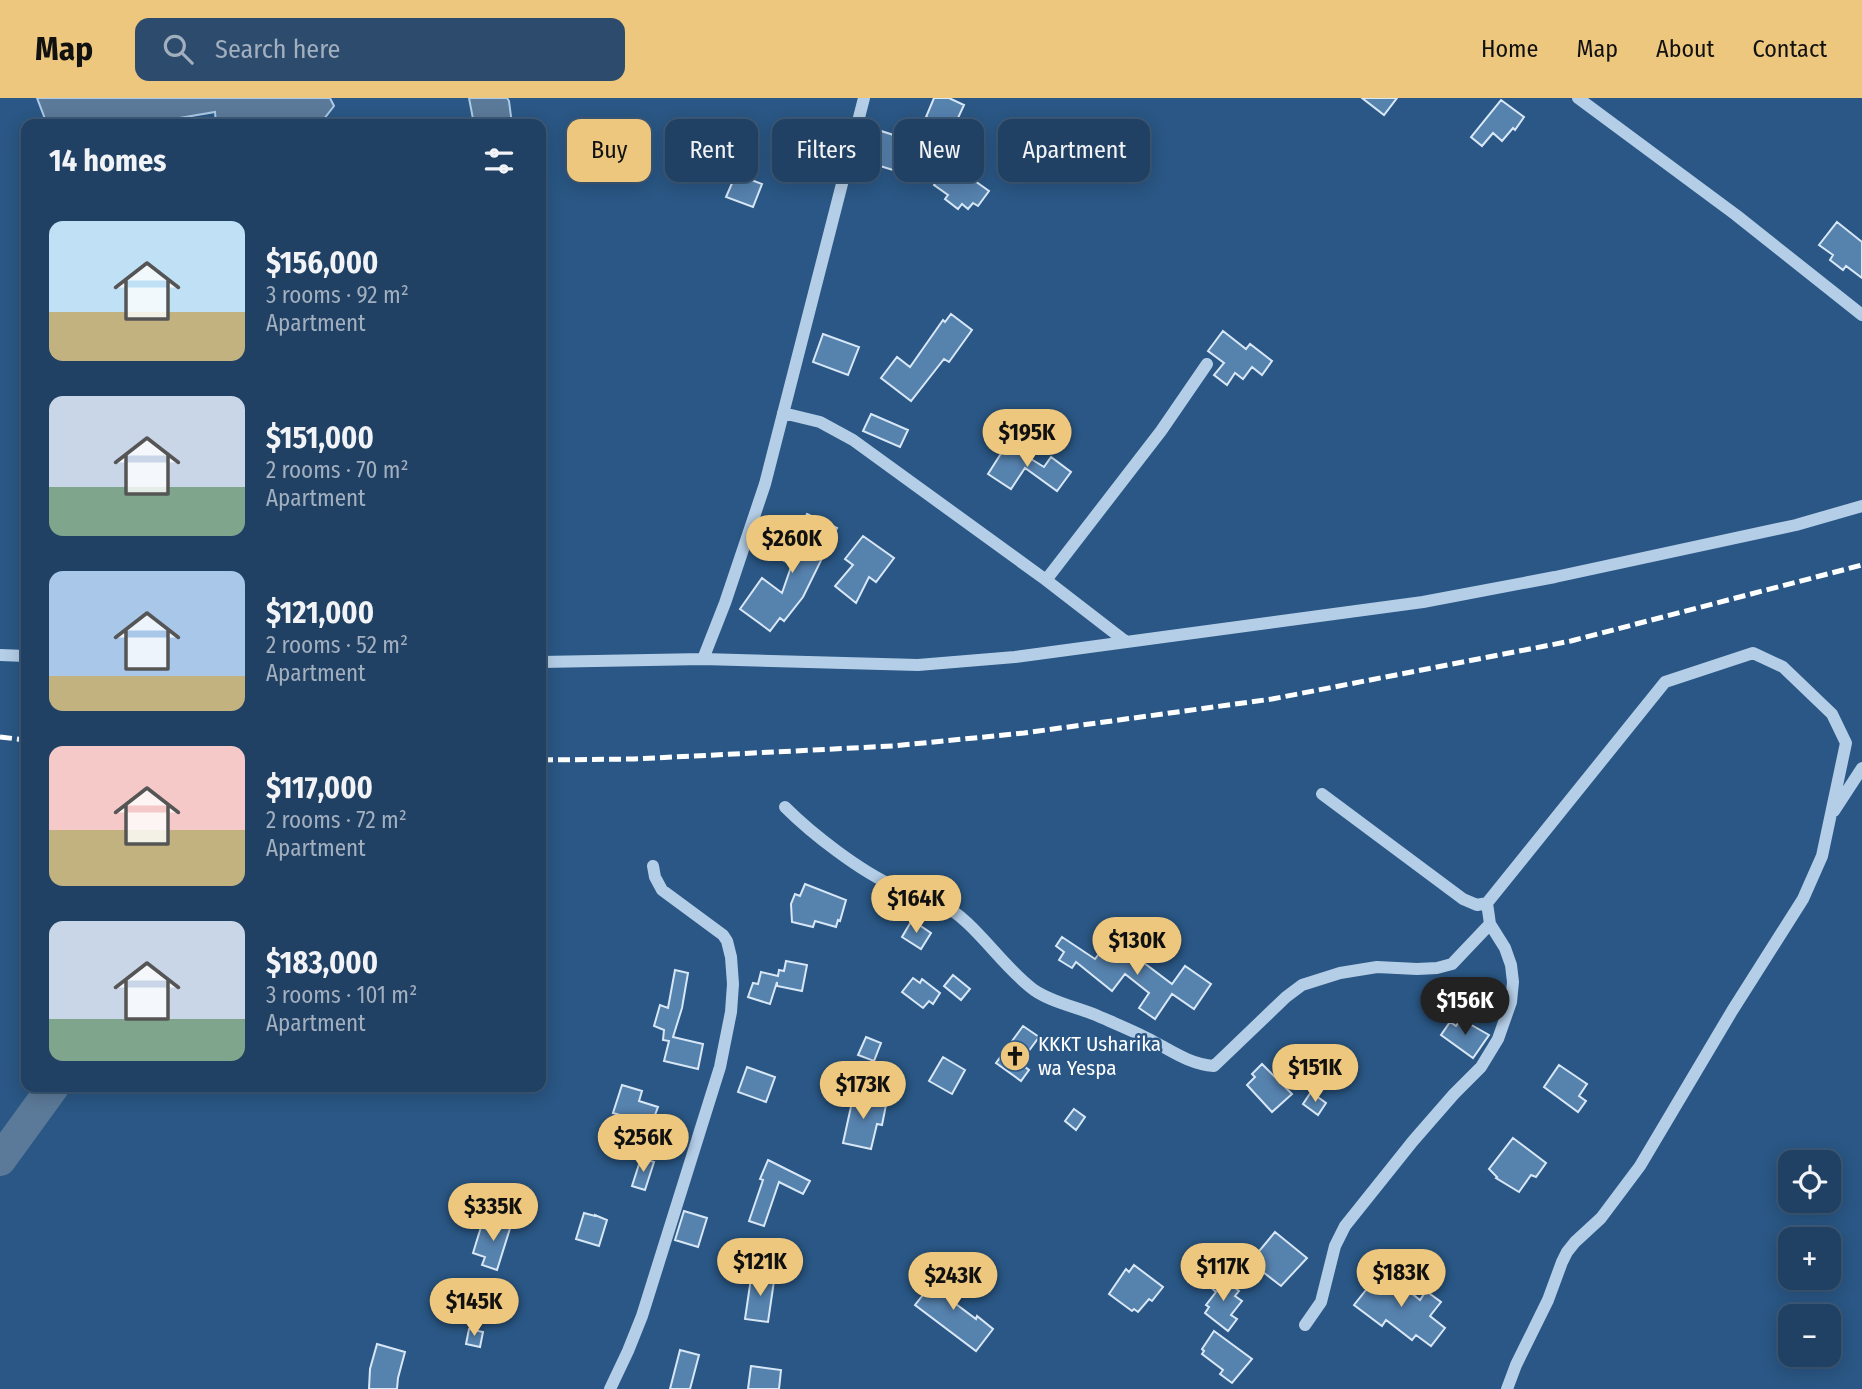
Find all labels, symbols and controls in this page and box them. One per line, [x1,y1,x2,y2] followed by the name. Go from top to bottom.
[135,18,625,81] search box
[35,29,93,69] text: Map
[159,30,197,68] icon: search
[215,34,340,65] text: Search here
[1481,35,1538,63] text: Home
[1576,35,1618,63] text: Map
[1656,35,1714,63] text: About
[1752,35,1827,63] text: Contact
[567,119,651,182] chip: Buy
[665,119,758,182] chip: Rent
[772,119,880,182] chip: Filters
[894,119,984,182] chip: New
[998,119,1150,182] chip: Apartment
[480,142,518,180] icon: filters
[49,143,166,179] text: 14 homes
[266,245,378,281] text: $156,000
[105,249,189,333] icon: home
[266,281,409,309] text: 3 rooms · 92 m²
[266,309,366,337] text: Apartment
[978,410,1076,469] pin: $195K
[999,418,1055,446] text: $195K
[266,420,374,456] text: $151,000
[105,424,189,508] icon: home
[266,456,409,484] text: 2 rooms · 70 m²
[266,484,366,512] text: Apartment
[743,516,841,575] pin: $260K
[762,524,822,552] text: $260K
[266,595,374,631] text: $121,000
[105,599,189,683] icon: home
[266,631,408,659] text: 2 rooms · 52 m²
[266,659,366,687] text: Apartment
[266,770,373,806] text: $117,000
[105,774,189,858] icon: home
[266,806,407,834] text: 2 rooms · 72 m²
[266,834,366,862] text: Apartment
[867,876,965,935] pin: $164K
[887,884,945,912] text: $164K
[1088,918,1186,977] pin: $130K
[1108,926,1166,954] text: $130K
[266,945,378,981] text: $183,000
[105,949,189,1033] icon: home
[1416,978,1514,1037] pin: $156K
[266,981,417,1009] text: 3 rooms · 101 m²
[1436,986,1494,1014] text: $156K
[266,1009,366,1037] text: Apartment
[1038,1031,1161,1081] place label: KKKT Usharika wa Yespa
[998,1039,1032,1073] church icon: KKKT Usharika wa Yespa
[1266,1044,1364,1104] pin: $151K
[1288,1053,1342,1081] text: $151K
[814,1062,912,1121] pin: $173K
[836,1070,890,1098] text: $173K
[594,1114,692,1174] pin: $256K
[614,1123,672,1151] text: $256K
[1778,1150,1841,1367] map controls
[1778,1150,1841,1213] button: locate
[444,1184,542,1243] pin: $335K
[464,1192,522,1220] text: $335K
[1778,1227,1841,1290] button: +
[711,1238,809,1298] pin: $121K
[1174,1244,1272,1303] pin: $117K
[733,1247,787,1275] text: $121K
[1352,1250,1450,1309] pin: $183K
[904,1252,1002,1312] pin: $243K
[1197,1252,1249,1280] text: $117K
[1373,1258,1429,1286] text: $183K
[924,1261,982,1289] text: $243K
[425,1278,523,1338] pin: $145K
[446,1287,502,1315] text: $145K
[1778,1304,1841,1367] button: −

